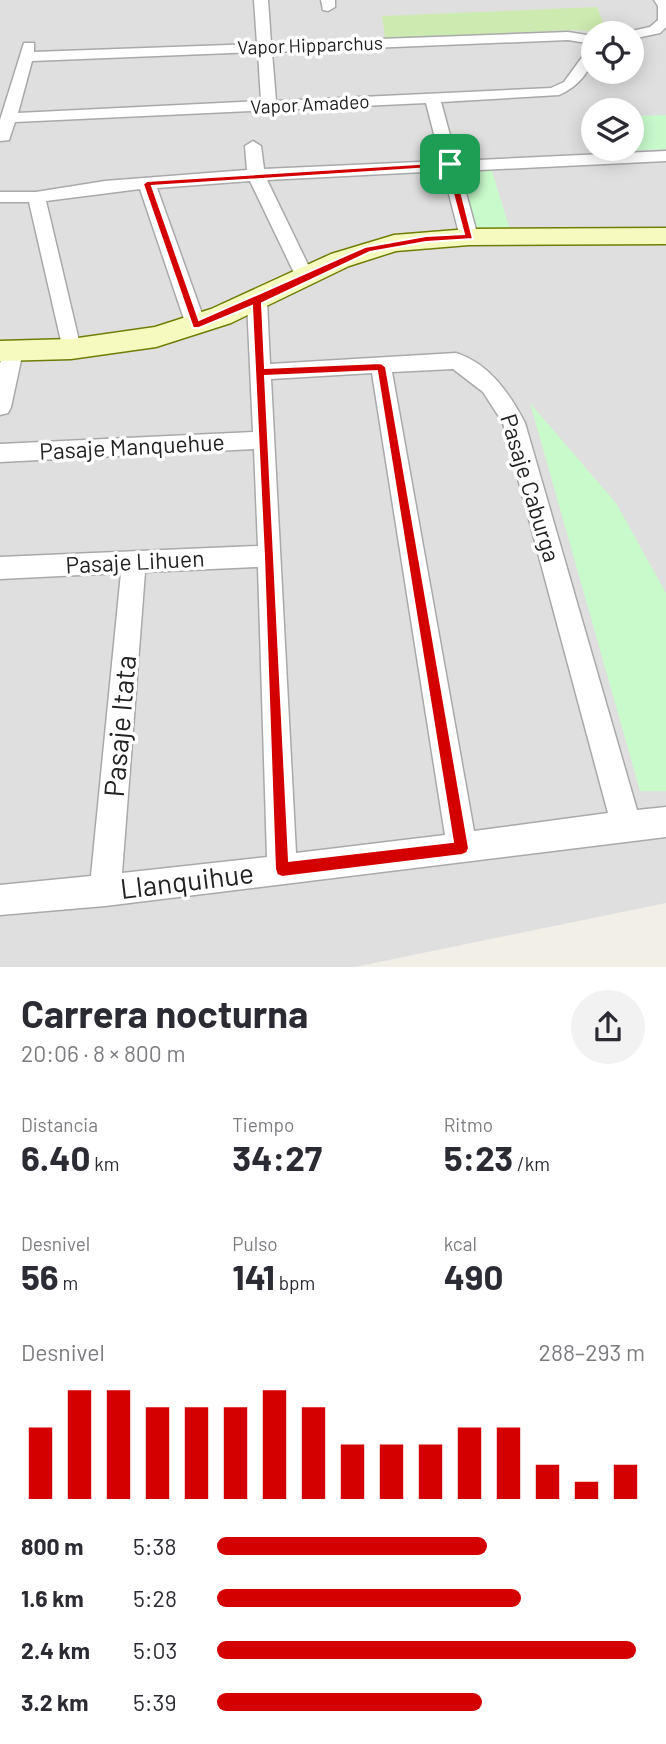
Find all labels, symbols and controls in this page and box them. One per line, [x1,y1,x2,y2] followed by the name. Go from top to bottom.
[581,21,644,161] map controls
[581,21,644,84] button: locate
[237,30,383,59] street label: Vapor Hipparchus
[250,89,370,118] street label: Vapor Amadeo
[581,98,644,161] button: layers
[420,134,480,194] pin
[431,145,469,183] icon: arrive
[495,410,567,565] street label: Pasaje Caburga
[39,427,225,465] street label: Pasaje Manquehue
[65,543,205,579] street label: Pasaje Lihuen
[96,654,142,798] street label: Pasaje Itata
[118,855,256,905] street label: Llanquihue
[21,990,308,1036] text: Carrera nocturna
[571,990,645,1064] button: share
[21,1039,185,1067] text: 20:06 · 8 × 800 m
[21,1113,98,1136] text: Distancia
[232,1113,294,1136] text: Tiempo
[444,1113,493,1136] text: Ritmo
[21,1136,90,1178] text: 6.40
[232,1136,322,1178] text: 34:27
[444,1136,513,1178] text: 5:23
[90,1152,119,1175] text: km
[513,1152,550,1175] text: /km
[21,1232,90,1255] text: Desnivel
[232,1232,278,1255] text: Pulso
[444,1232,477,1255] text: kcal
[21,1255,59,1297] text: 56
[232,1255,275,1297] text: 141
[444,1255,503,1297] text: 490
[59,1271,78,1294] text: m
[275,1271,315,1294] text: bpm
[21,1338,105,1366] text: Desnivel
[539,1338,645,1366] text: 288–293 m
[21,1532,83,1560] text: 800 m
[133,1532,176,1560] text: 5:38
[21,1584,84,1612] text: 1.6 km
[133,1584,177,1612] text: 5:28
[21,1636,90,1664] text: 2.4 km
[133,1636,177,1664] text: 5:03
[21,1688,89,1716] text: 3.2 km
[133,1688,176,1716] text: 5:39

